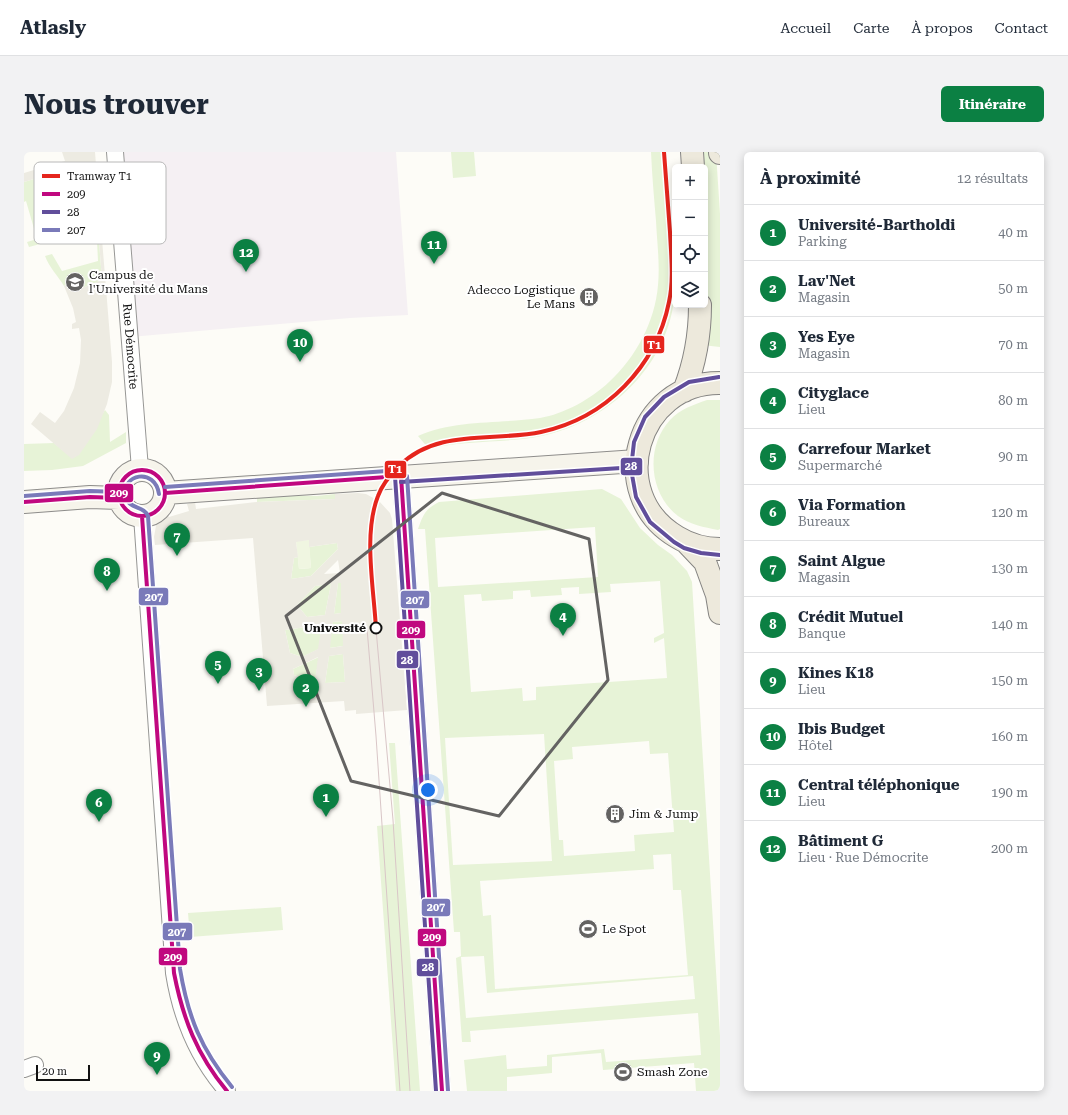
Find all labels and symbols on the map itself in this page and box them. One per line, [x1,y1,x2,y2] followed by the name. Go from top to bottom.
[34,162,166,244] legend
[67,170,132,183] text: Tramway T1
[67,188,85,201] text: 209
[67,206,79,219] text: 28
[67,224,85,237] text: 207
[421,231,447,264] pin: 11
[233,239,259,272] pin: 12
[89,268,208,296] place label: Campus de l'Université du Mans
[64,271,86,293] school or university icon: Campus de l'Université du Mans
[467,283,575,311] place label: Adecco Logistique Le Mans
[578,286,600,308] building icon: Adecco Logistique Le Mans
[120,303,141,390] street label: Rue Démocrite
[287,329,313,362] pin: 10
[643,335,665,354] line badge: T1
[647,339,661,352] text: T1
[620,457,643,476] line badge: 28
[384,460,407,479] line badge: T1
[625,460,637,473] text: 28
[388,463,402,476] text: T1
[104,483,134,503] line badge: 209
[110,487,128,500] text: 209
[164,523,190,556] pin: 7
[94,558,120,591] pin: 8
[138,587,169,606] line badge: 207
[400,590,430,609] line badge: 207
[145,591,163,604] text: 207
[406,594,424,607] text: 207
[550,603,576,636] pin: 4
[396,620,426,639] line badge: 209
[304,621,366,635] place label: Université
[369,621,383,635] marker: Université
[402,624,420,637] text: 209
[396,650,419,669] line badge: 28
[205,651,231,684] pin: 5
[401,654,413,667] text: 28
[246,658,272,691] pin: 3
[293,674,319,707] pin: 2
[418,780,438,800] your location
[313,784,339,817] pin: 1
[86,789,112,822] pin: 6
[604,803,626,825] building icon: Jim & Jump
[629,807,699,821] place label: Jim & Jump
[421,898,451,917] line badge: 207
[427,901,445,914] text: 207
[577,918,599,940] sports icon: Le Spot
[162,922,193,941] line badge: 207
[602,922,647,936] place label: Le Spot
[168,926,186,939] text: 207
[417,928,447,947] line badge: 209
[423,931,441,944] text: 209
[158,947,188,966] line badge: 209
[164,951,182,964] text: 209
[416,958,439,977] line badge: 28
[422,961,434,974] text: 28
[144,1042,170,1075] pin: 9
[612,1061,634,1083] sports icon: Smash Zone
[36,1063,90,1082] scale bar
[637,1065,708,1079] place label: Smash Zone

